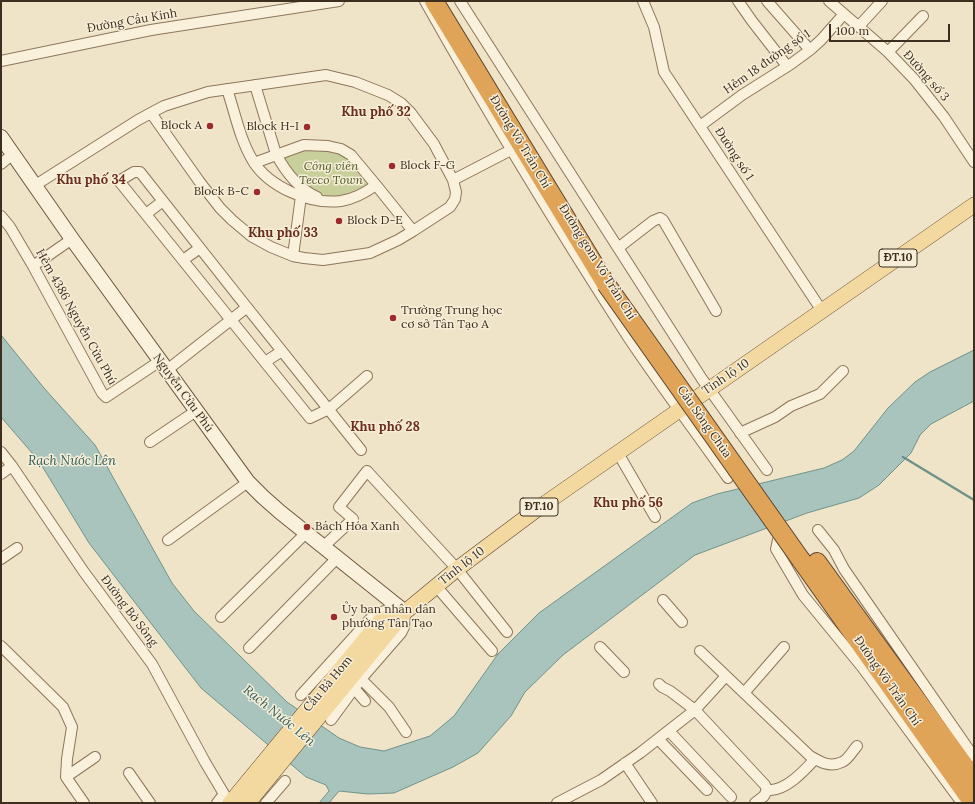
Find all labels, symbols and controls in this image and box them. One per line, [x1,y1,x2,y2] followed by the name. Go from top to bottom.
[86,6,178,36] street label: Đường Cầu Kinh
[831,16,952,42] scale bar
[836,23,869,38] text: 100 m
[721,27,813,97] street label: Hẻm 18 đường số 1
[900,48,952,104] street label: Đường số 3
[487,93,553,191] street label: Đường Võ Trần Chí
[341,104,411,120] district label: Khu phố 32
[161,119,202,133] place label: Block A
[247,120,299,134] place label: Block H-I
[205,121,215,131] marker: Block A
[302,122,312,132] marker: Block H-I
[712,125,756,183] street label: Đường số 1
[400,159,455,173] place label: Block F-G
[299,160,363,188] park label: Công viên Tecco Town
[387,161,397,171] marker: Block F-G
[56,172,126,188] district label: Khu phố 34
[194,185,249,199] place label: Block B-C
[252,187,262,197] marker: Block B-C
[556,202,638,322] street label: Đường gom Võ Trần Chí
[347,214,403,228] place label: Block D-E
[334,216,344,226] marker: Block D-E
[248,225,318,241] district label: Khu phố 33
[33,246,119,388] street label: Hẻm 4386 Nguyễn Cửu Phú
[879,249,917,267] road number: ĐT.10
[401,304,502,332] place label: Trường Trung học cơ sở Tân Tạo A
[388,313,398,323] marker: Trường Trung học cơ sở Tân Tạo A
[150,351,216,435] street label: Nguyễn Cửu Phú
[700,356,752,398] street label: Tỉnh lộ 10
[674,383,734,461] street label: Cầu Sông Chùa
[350,419,420,435] district label: Khu phố 28
[28,453,116,469] water label: Rạch Nước Lên
[593,495,663,511] district label: Khu phố 56
[520,498,558,516] road number: ĐT.10
[315,520,400,534] place label: Bách Hóa Xanh
[302,522,312,532] marker: Bách Hóa Xanh
[436,544,488,588] street label: Tỉnh lộ 10
[97,572,161,650] street label: Đường Bờ Sông
[342,603,436,631] place label: Ủy ban nhân dân phường Tân Tạo
[329,612,339,622] marker: Ủy ban nhân dân phường Tân Tạo
[851,633,923,729] street label: Đường Võ Trần Chí
[300,653,356,715] street label: Cầu Bà Hom
[240,682,318,750] water label: Rạch Nước Lên

